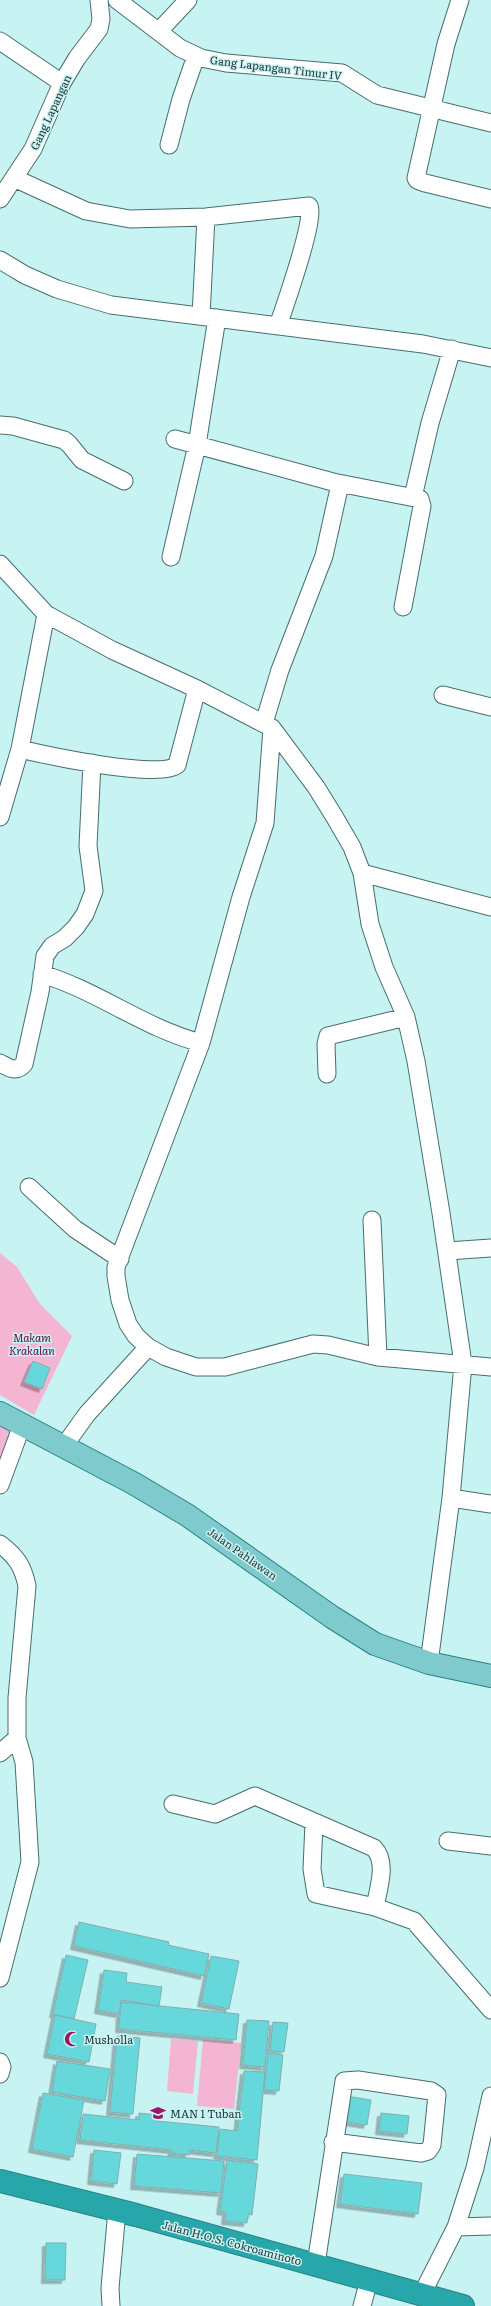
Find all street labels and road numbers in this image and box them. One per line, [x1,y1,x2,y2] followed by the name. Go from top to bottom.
[209,51,343,83] street label: Gang Lapangan Timur IV
[26,72,74,152] street label: Gang Lapangan
[205,1523,281,1583] street label: Jalan Pahlawan
[160,2216,304,2268] street label: Jalan H.O.S. Cokroaminoto

